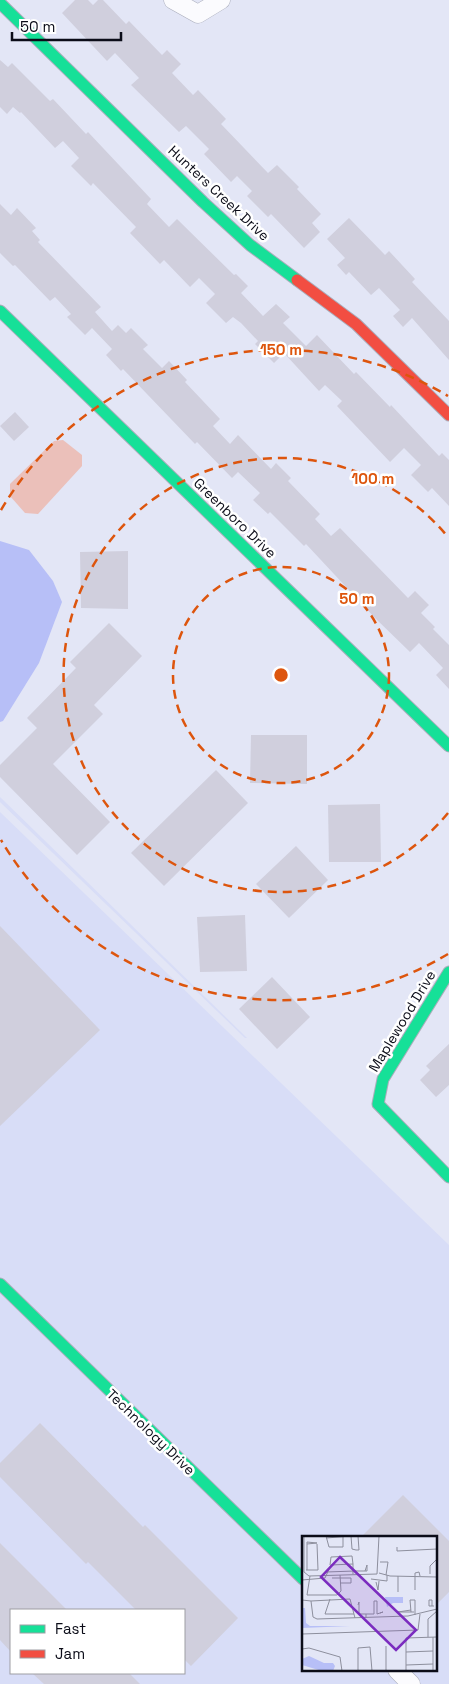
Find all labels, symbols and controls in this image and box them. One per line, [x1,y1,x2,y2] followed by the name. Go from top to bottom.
[12,10,121,42] scale bar
[20,17,55,36] text: 50 m
[165,141,273,245] street label: Hunters Creek Drive
[260,340,302,359] text: 150 m
[352,469,394,488] text: 100 m
[190,474,280,562] street label: Greenboro Drive
[339,589,375,608] text: 50 m
[272,666,290,684] centre of rings
[365,967,439,1075] street label: Maplewood Drive
[103,1385,199,1479] street label: Technology Drive
[302,1536,436,1672] inset map
[10,1609,185,1674] legend
[55,1619,86,1638] text: Fast
[55,1644,85,1663] text: Jam

